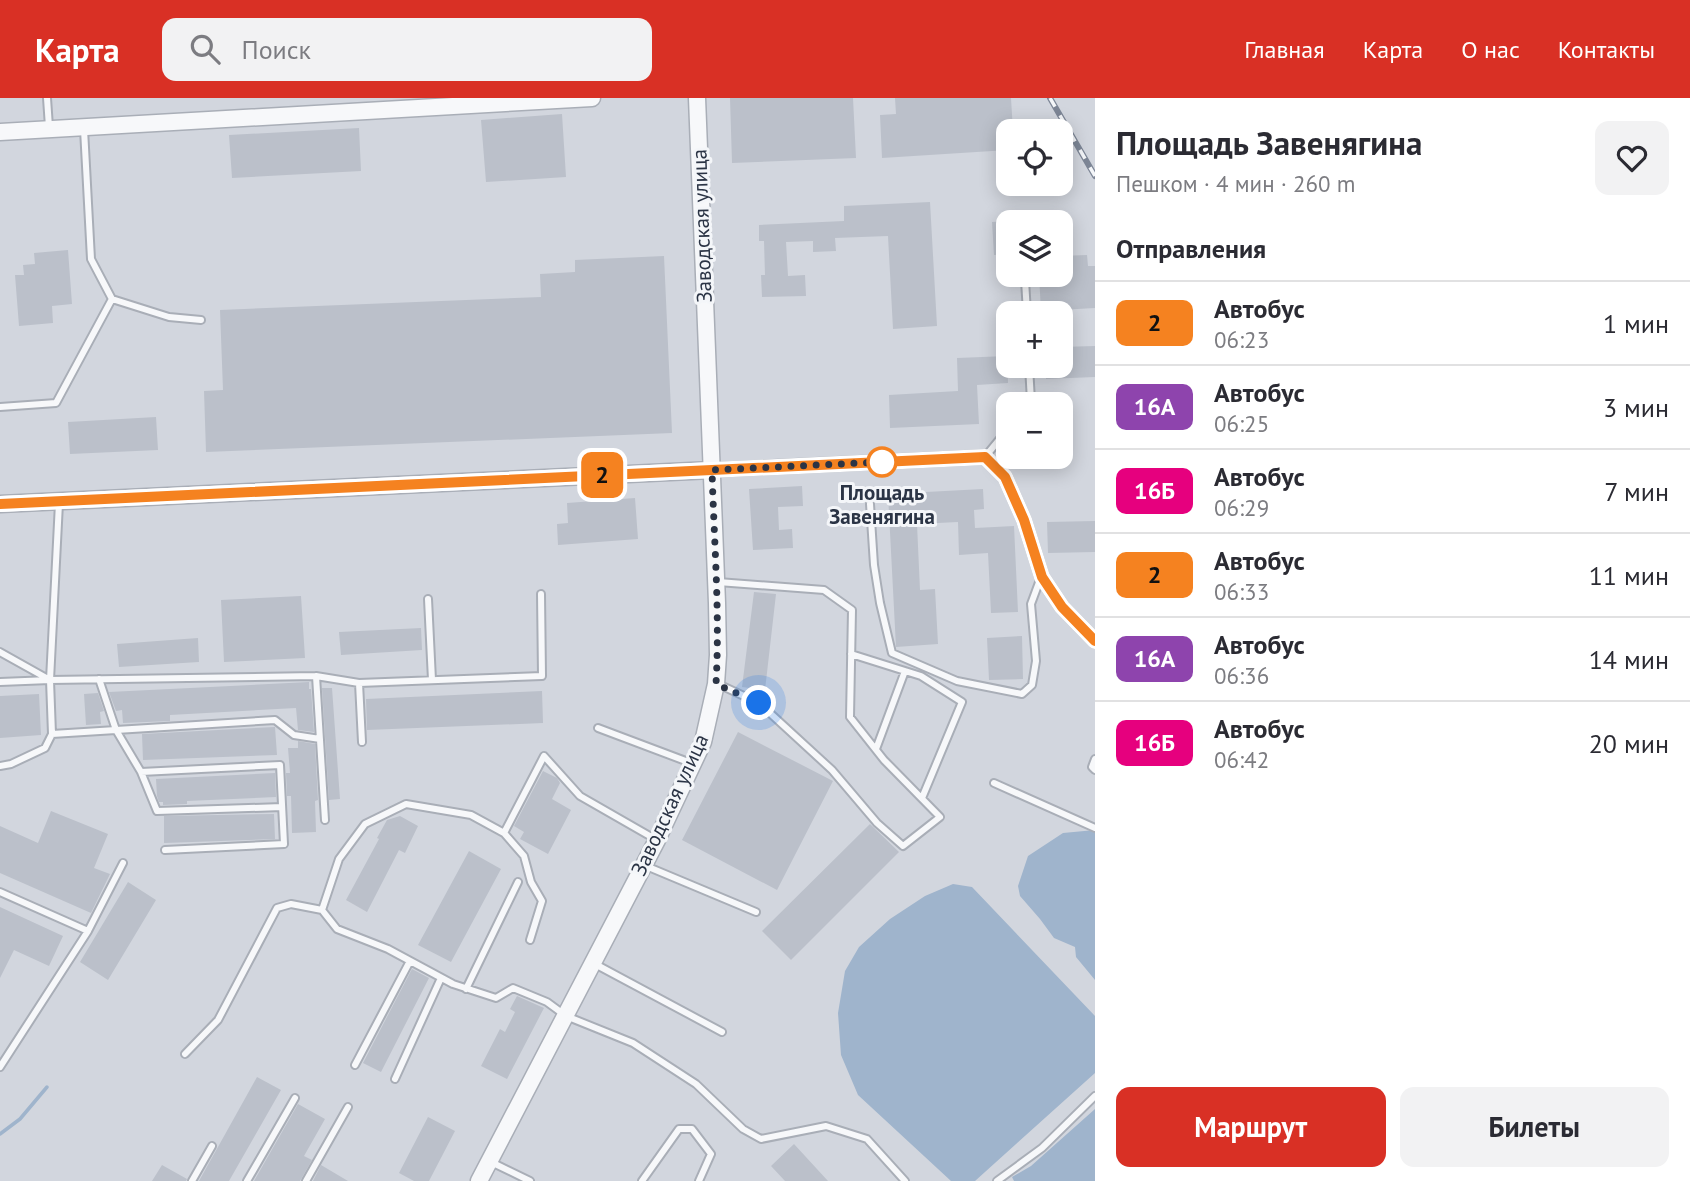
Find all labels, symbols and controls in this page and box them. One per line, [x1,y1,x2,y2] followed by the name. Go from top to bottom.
[162,18,652,81] search box
[35,28,120,71] text: Карта
[186,30,224,68] icon: search
[242,33,311,66] text: Поиск
[1244,34,1325,65] text: Главная
[1363,34,1423,65] text: Карта
[1461,34,1520,65] text: О нас
[1558,34,1655,65] text: Контакты
[996,119,1073,469] map controls
[996,119,1073,196] button: locate
[1116,121,1422,164] text: Площадь Завенягина
[1595,121,1669,195] button: heart
[685,149,718,303] street label: Заводская улица
[1116,169,1355,198] text: Пешком · 4 мин · 260 m
[996,210,1073,287] button: layers
[1116,232,1266,265] text: Отправления
[1214,292,1305,325] text: Автобус
[996,301,1073,378] button: +
[1148,307,1161,338] text: 2
[1603,307,1669,340] text: 1 мин
[1214,325,1269,354] text: 06:23
[1214,376,1305,409] text: Автобус
[1134,391,1175,422] text: 16А
[1603,391,1669,424] text: 3 мин
[996,392,1073,469] button: −
[1214,409,1269,438] text: 06:25
[867,447,897,477] marker: Площадь Завенягина
[579,452,625,498] line badge: 2
[595,459,609,490] text: 2
[1214,460,1305,493] text: Автобус
[1134,475,1175,506] text: 16Б
[1604,475,1669,508] text: 7 мин
[829,479,935,530] place label: Площадь Завенягина
[1214,493,1269,522] text: 06:29
[1214,544,1305,577] text: Автобус
[1148,559,1161,590] text: 2
[1589,559,1669,592] text: 11 мин
[1214,577,1269,606] text: 06:33
[1214,628,1305,661] text: Автобус
[1134,643,1175,674] text: 16А
[1589,643,1669,676] text: 14 мин
[1214,661,1269,690] text: 06:36
[741,685,776,720] your location
[1214,712,1305,745] text: Автобус
[1134,727,1175,758] text: 16Б
[1589,727,1669,760] text: 20 мин
[625,729,714,880] street label: Заводская улица
[1214,745,1269,774] text: 06:42
[1116,1087,1386,1167] button: Маршрут
[1400,1087,1669,1167] button: Билеты

